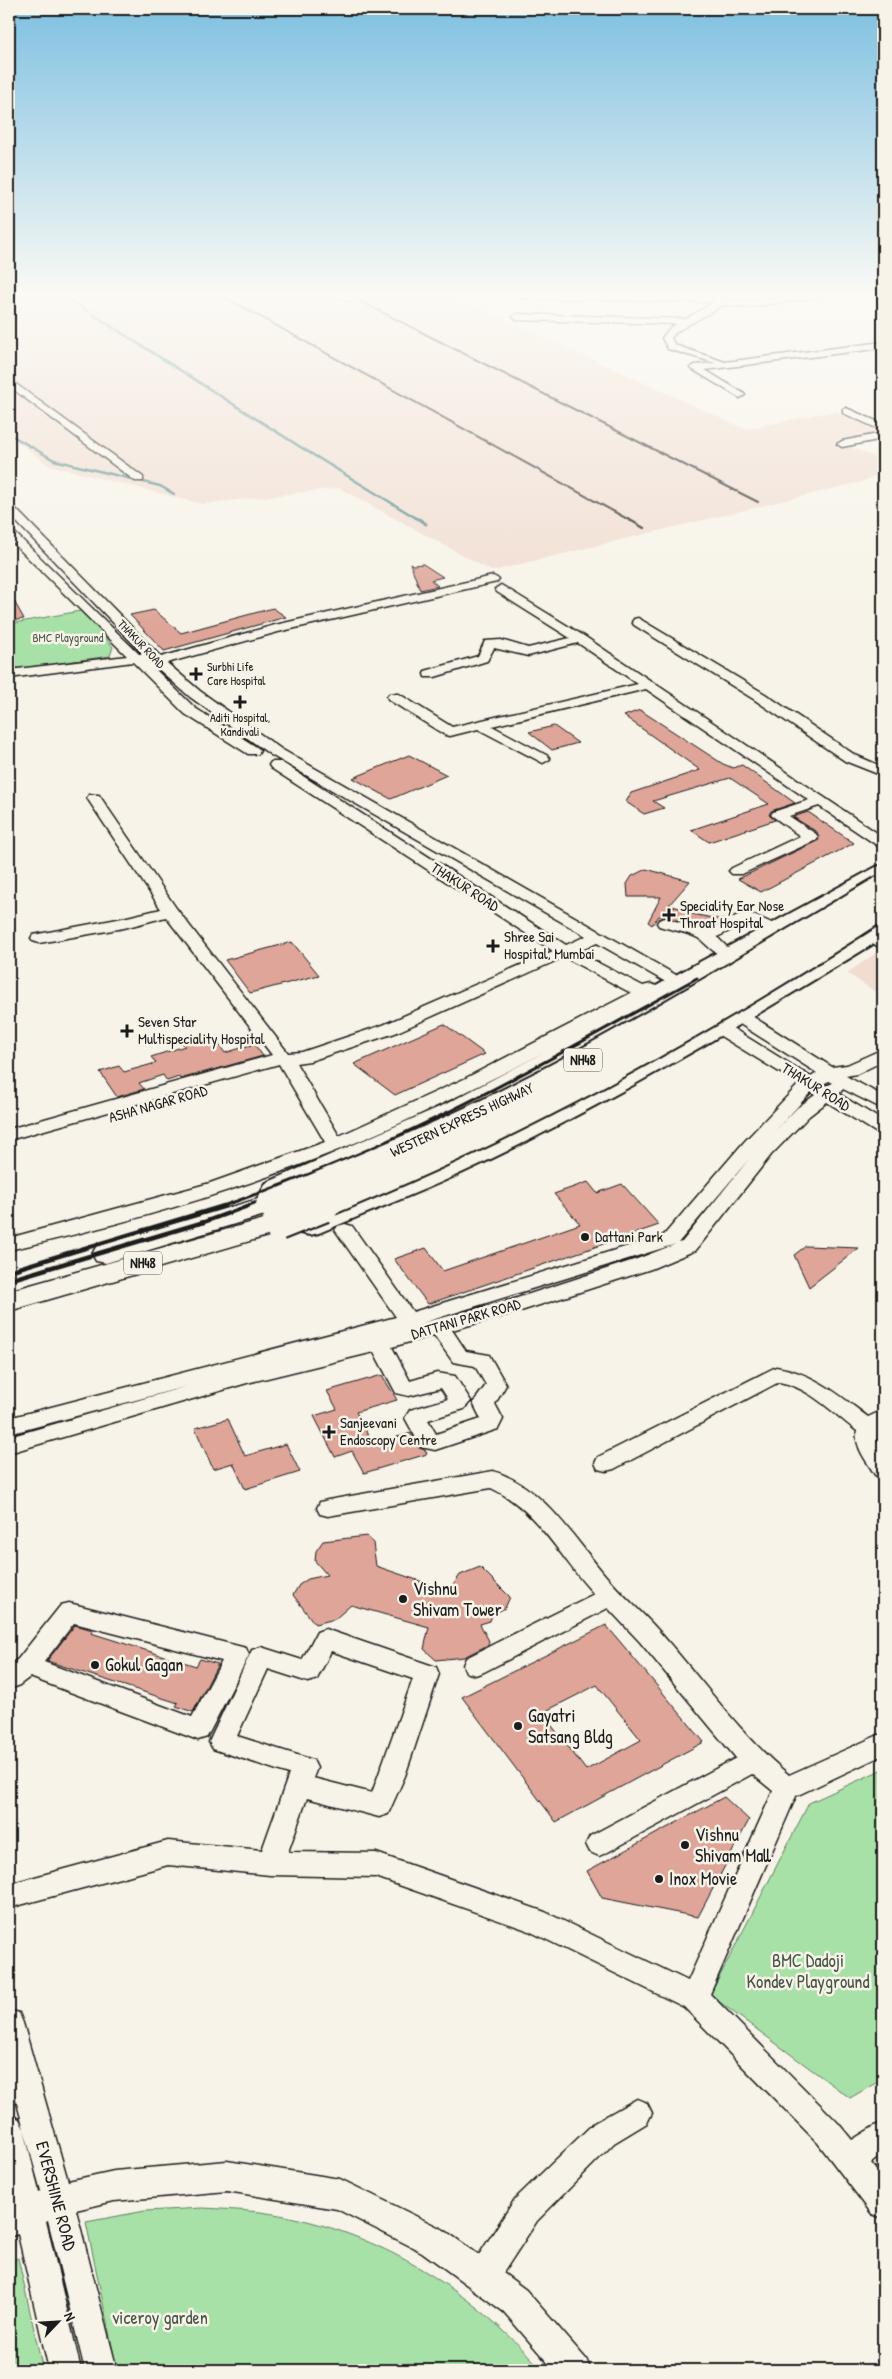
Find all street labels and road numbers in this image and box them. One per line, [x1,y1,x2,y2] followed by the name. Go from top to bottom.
[114,615,169,672] street label: THAKUR ROAD
[427,857,504,917] street label: THAKUR ROAD
[564,1048,602,1072] road number: NH48
[778,1057,855,1116] street label: THAKUR ROAD
[387,1077,537,1162] street label: WESTERN EXPRESS HIGHWAY
[106,1079,210,1128] street label: ASHA NAGAR ROAD
[124,1252,162,1274] road number: NH48
[409,1293,524,1344] street label: DATTANI PARK ROAD
[30,2138,83,2254] street label: EVERSHINE ROAD

